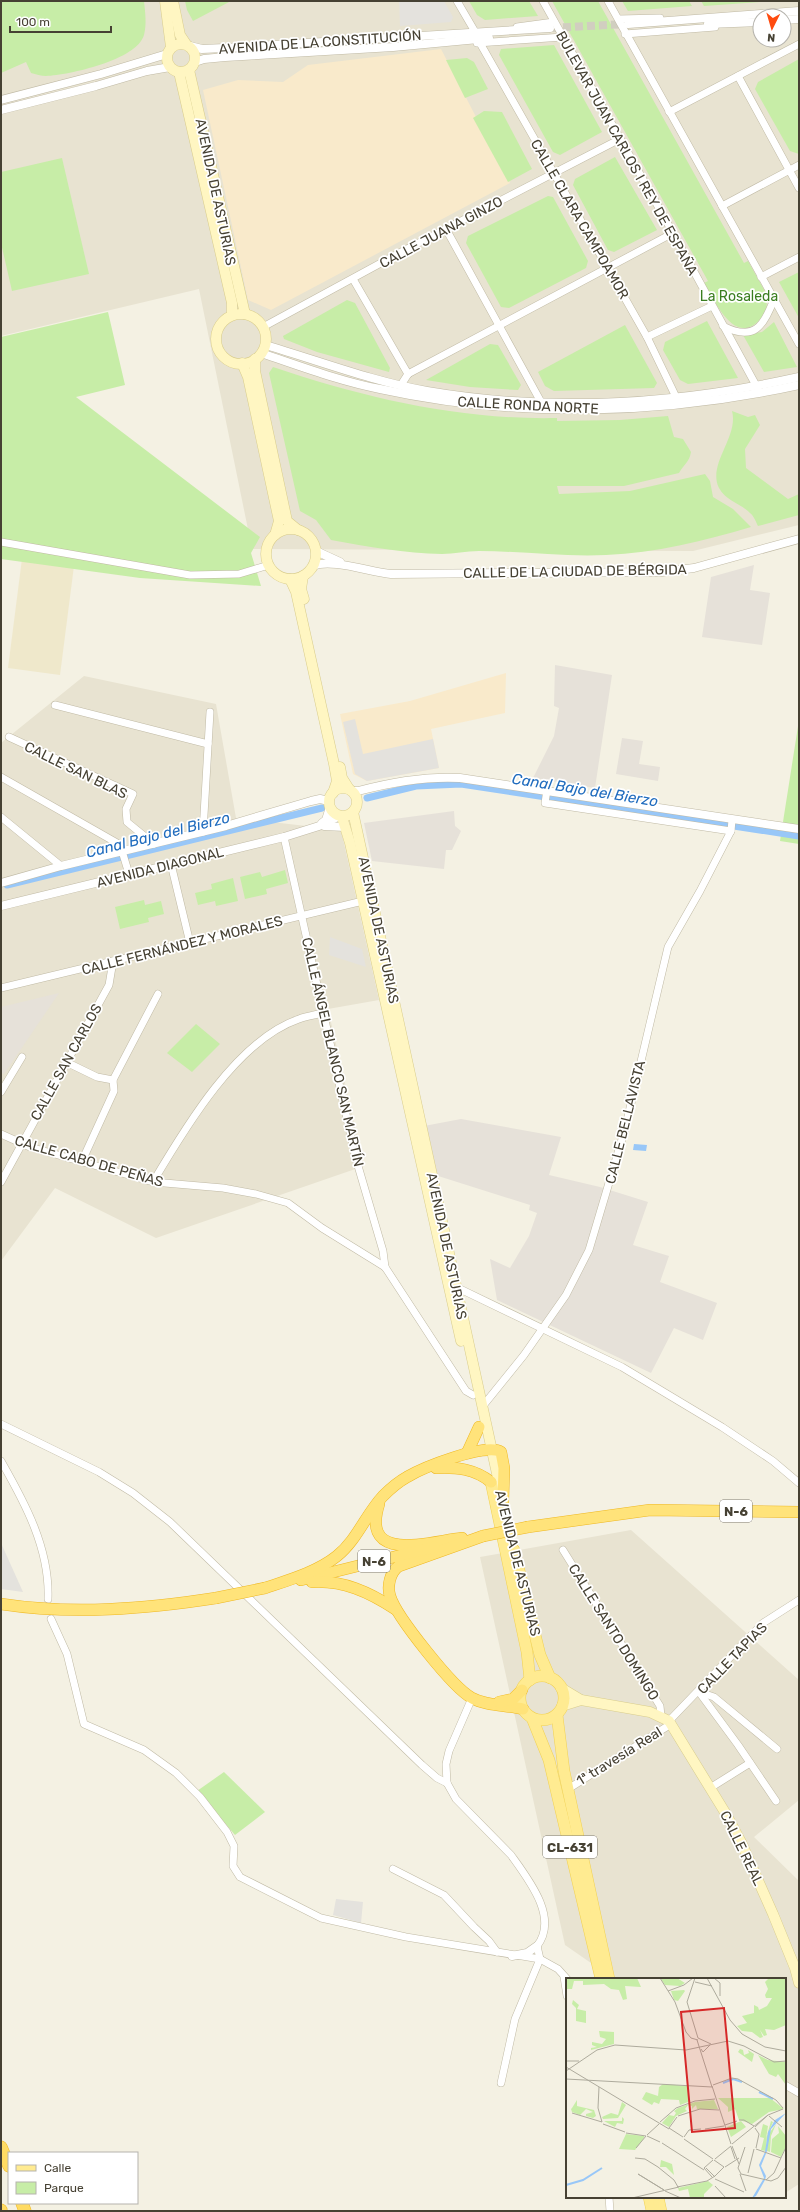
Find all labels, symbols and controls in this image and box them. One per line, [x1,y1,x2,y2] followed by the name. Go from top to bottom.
[10,8,111,34] scale bar
[752,8,792,48] north arrow
[16,15,50,29] text: 100 m
[218,26,422,58] street label: AVENIDA DE LA CONSTITUCIÓN
[552,28,702,279] street label: BULEVAR JUAN CARLOS I REY DE ESPAÑA
[767,31,776,44] text: N
[192,117,239,267] street label: AVENIDA DE ASTURIAS
[527,136,632,302] street label: CALLE CLARA CAMPOAMOR
[377,193,506,272] street label: CALLE JUANA GINZO
[700,288,778,305] park label: La Rosaleda
[457,393,599,418] street label: CALLE RONDA NORTE
[463,560,688,582] street label: CALLE DE LA CIUDAD DE BÉRGIDA
[21,738,130,803] street label: CALLE SAN BLAS
[511,770,660,811] water label: Canal Bajo del Bierzo
[84,808,232,862] water label: Canal Bajo del Bierzo
[95,843,226,892] street label: AVENIDA DIAGONAL
[355,855,402,1005] street label: AVENIDA DE ASTURIAS
[79,911,285,979] street label: CALLE FERNÁNDEZ Y MORALES
[298,936,368,1168] street label: CALLE ÁNGEL BLANCO SAN MARTÍN
[27,1001,106,1124] street label: CALLE SAN CARLOS
[602,1058,649,1186] street label: CALLE BELLAVISTA
[13,1131,166,1191] street label: CALLE CABO DE PEÑAS
[423,1171,470,1321] street label: AVENIDA DE ASTURIAS
[491,1488,544,1638] street label: AVENIDA DE ASTURIAS
[720,1500,752,1522] road number: N-6
[358,1550,390,1572] road number: N-6
[565,1561,663,1704] street label: CALLE SANTO DOMINGO
[694,1619,771,1698] street label: CALLE TAPIAS
[573,1723,665,1789] street label: 1ª travesía Real
[716,1808,767,1889] street label: CALLE REAL
[543,1836,597,1858] road number: CL-631
[566,1978,786,2198] inset map
[8,2152,138,2204] legend
[44,2161,71,2175] text: Calle
[44,2181,84,2195] text: Parque

